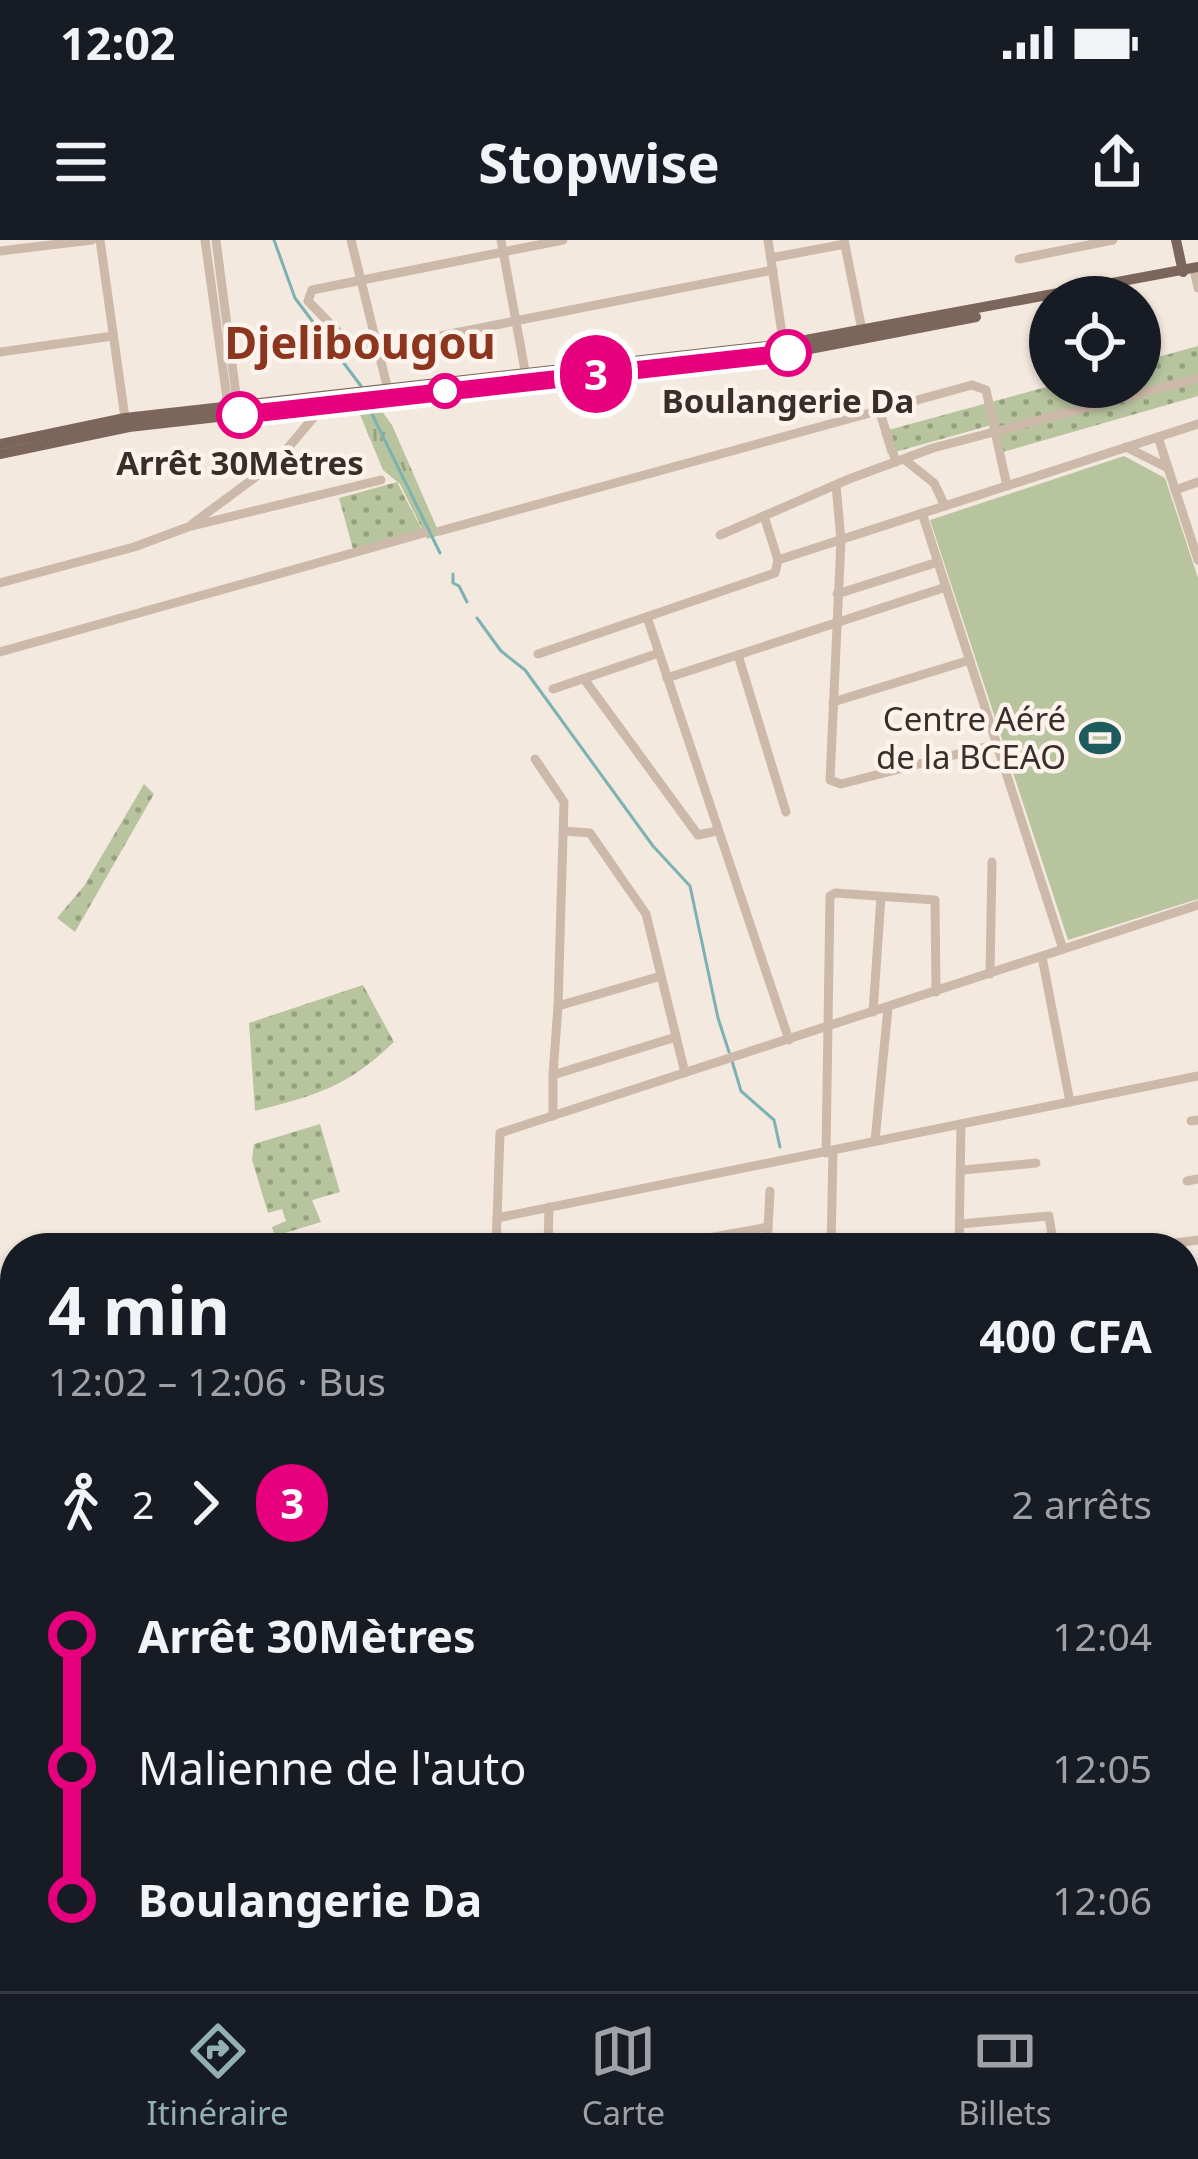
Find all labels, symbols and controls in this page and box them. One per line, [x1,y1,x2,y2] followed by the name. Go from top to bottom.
[60,12,176,73] text: 12:02
[478,125,720,199] text: Stopwise
[48,129,114,195] icon: menu
[1084,129,1150,195] icon: share
[1029,276,1161,408] map controls
[1029,276,1161,408] button: locate
[224,311,496,372] district label: Djelibougou
[766,331,810,375] marker: Boulangerie Da
[557,335,635,413] line badge: 3
[584,345,608,402] text: 3
[429,375,461,407] unlabelled marker
[662,378,914,423] place label: Boulangerie Da
[218,393,262,437] marker: Arrêt 30Mètres
[116,440,364,485] place label: Arrêt 30Mètres
[876,696,1066,779] place label: Centre Aéré de la BCEAO
[1077,715,1123,761] sports icon: Centre Aéré de la BCEAO
[48,1264,230,1354] text: 4 min
[979,1305,1152,1366] text: 400 CFA
[48,1354,386,1407] text: 12:02 – 12:06 · Bus
[48,1470,114,1536] icon: walk
[172,1470,238,1536] icon: forward
[280,1474,304,1531] text: 3
[132,1477,154,1530] text: 2
[1011,1477,1152,1530] text: 2 arrêts
[138,1605,476,1666] text: Arrêt 30Mètres
[1052,1609,1152,1662] text: 12:04
[138,1737,527,1798] text: Malienne de l'auto
[1052,1741,1152,1794] text: 12:05
[138,1869,482,1930] text: Boulangerie Da
[1052,1873,1152,1926] text: 12:06
[146,2018,289,2135] tab: Itinéraire
[582,2018,665,2135] tab: Carte
[958,2018,1051,2135] tab: Billets

